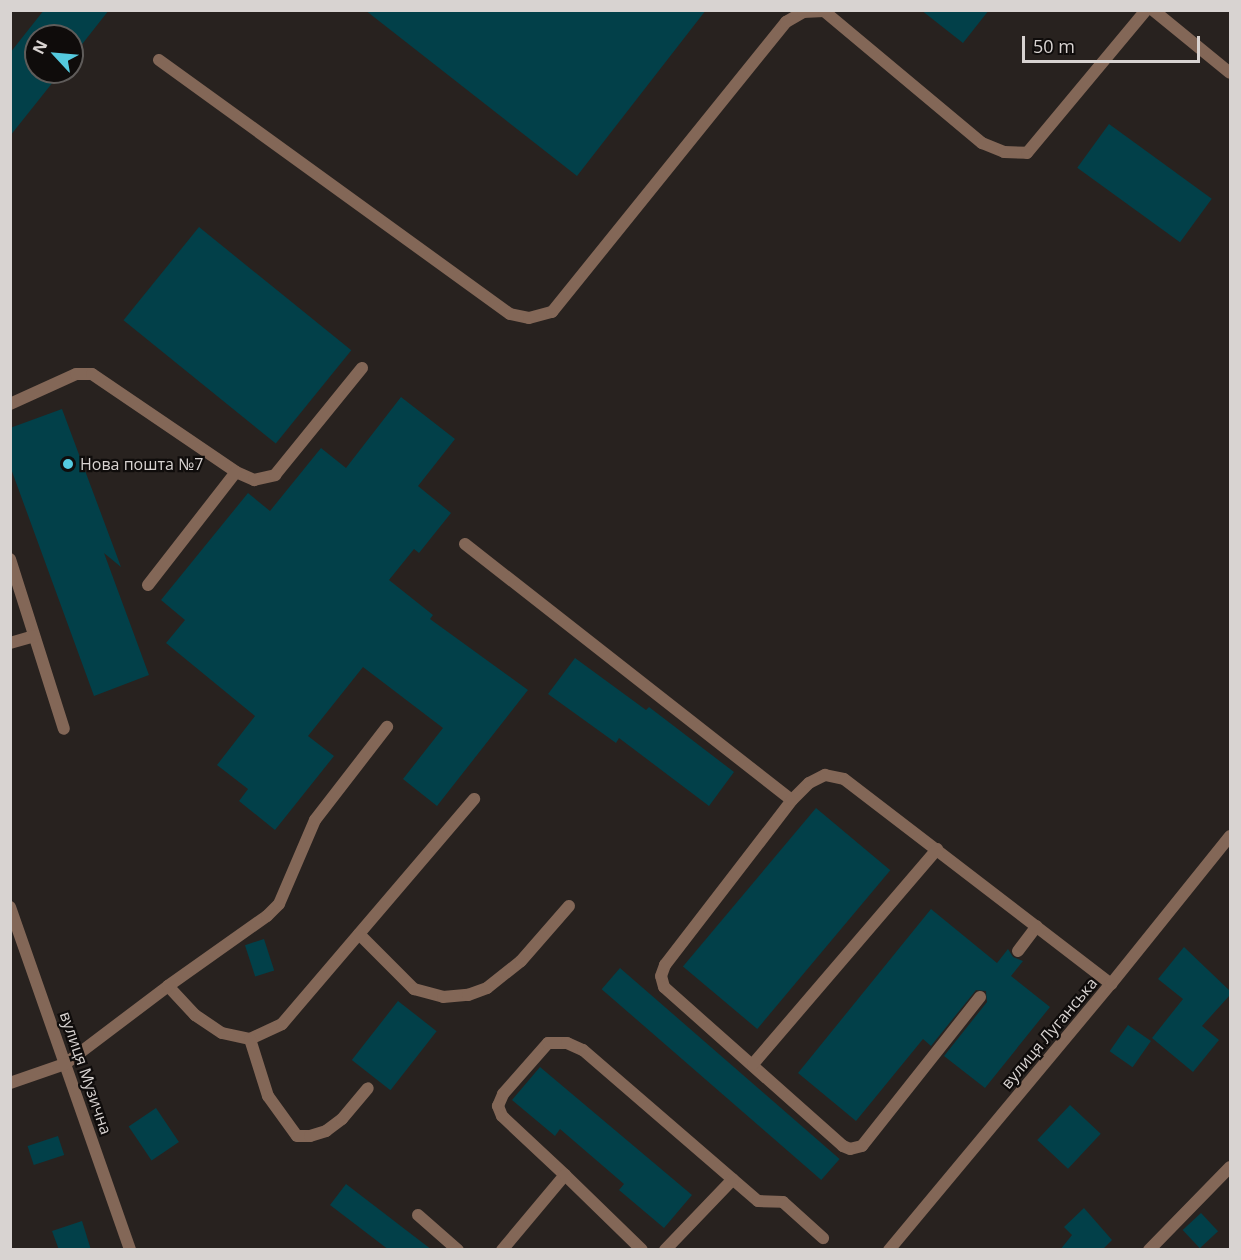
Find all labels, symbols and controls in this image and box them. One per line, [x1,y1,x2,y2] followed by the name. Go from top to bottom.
[24,24,84,84] north arrow
[1025,24,1204,62] scale bar
[1033,34,1075,58] text: 50 m
[27,36,52,58] text: N
[80,454,203,474] place label: Нова пошта №7
[61,457,75,471] marker: Нова пошта №7
[997,974,1101,1092] street label: вулиця Луганська
[56,1009,116,1137] street label: вулиця Музична

